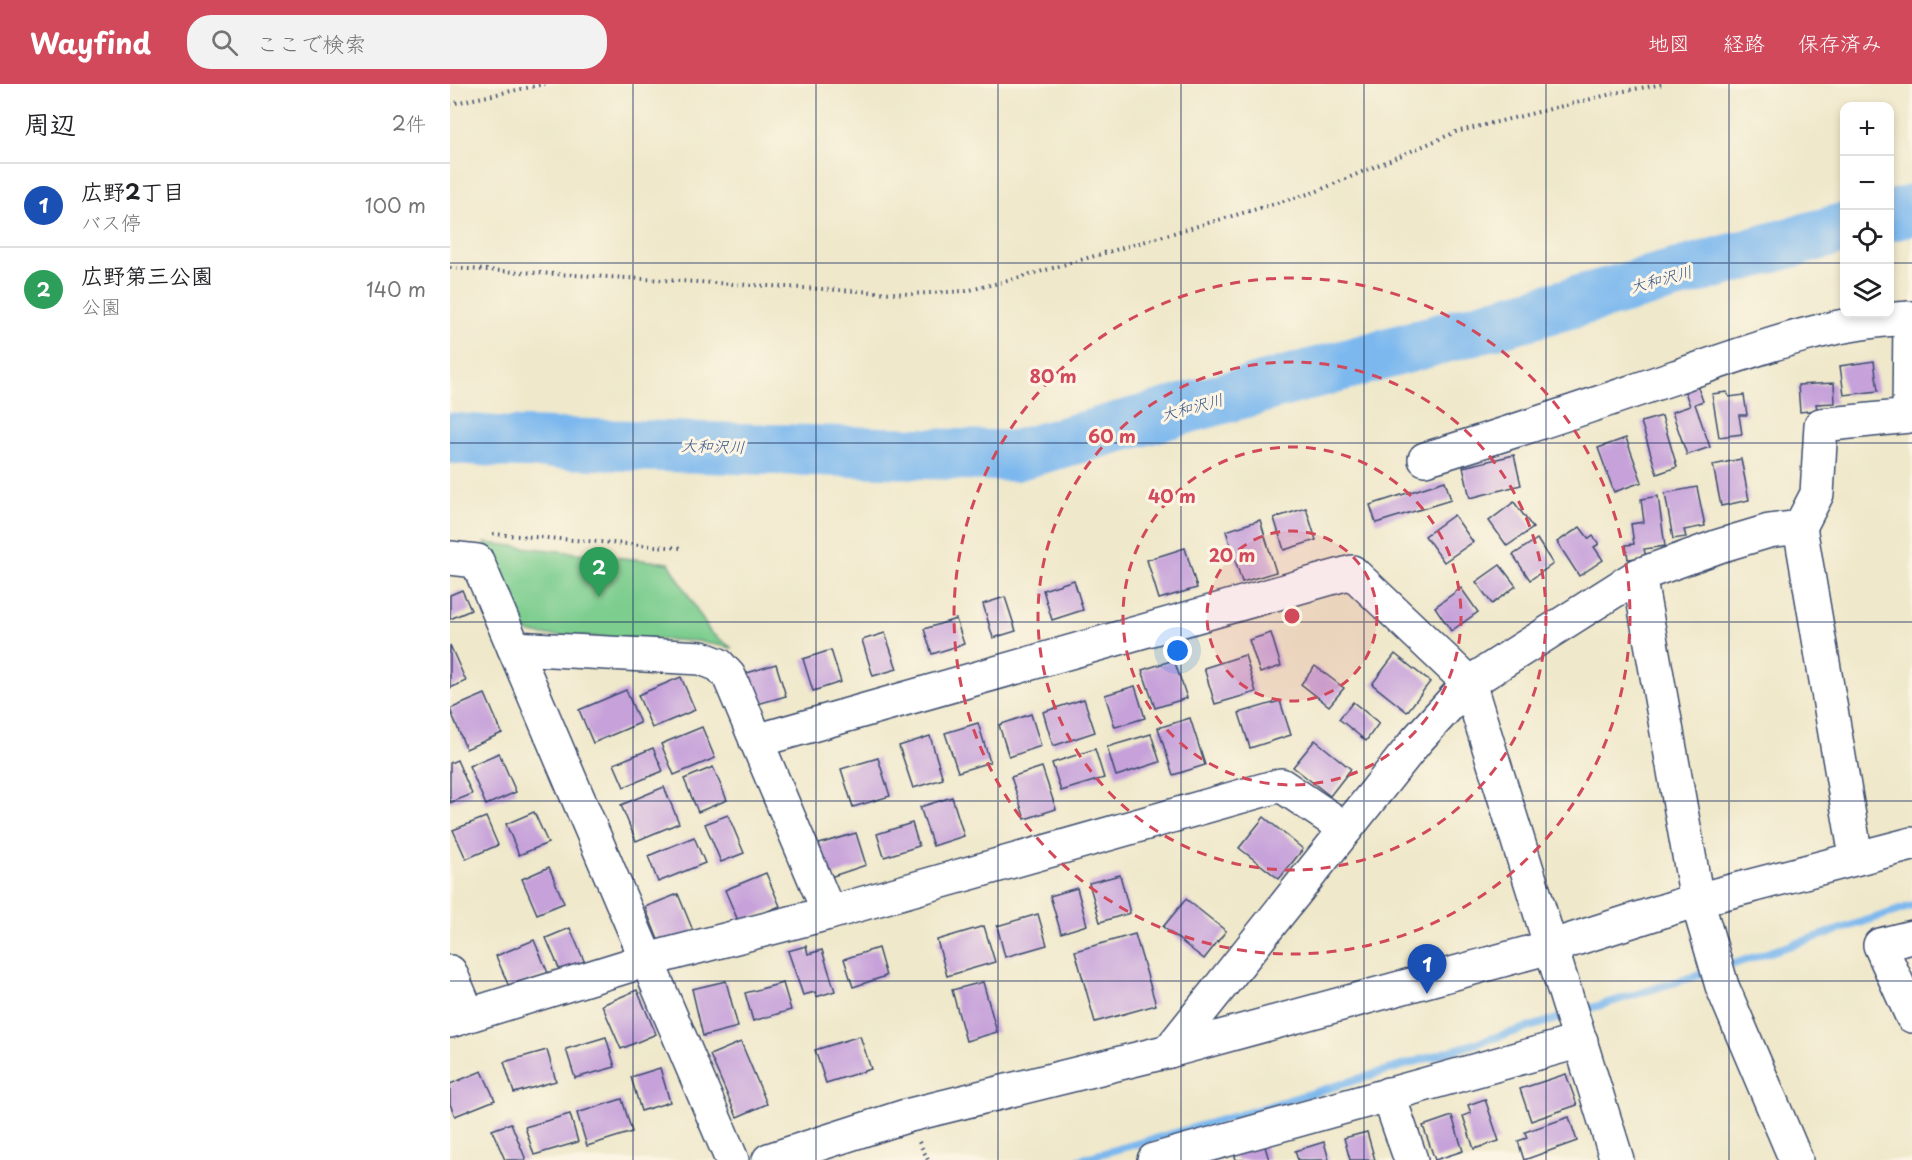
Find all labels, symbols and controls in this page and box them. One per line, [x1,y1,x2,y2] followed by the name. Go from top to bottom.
[187,15,607,69] search box
[30,21,151,64] text: Wayfind
[208,26,241,59] icon: search
[256,26,366,59] text: ここで検索
[1648,26,1690,58] text: 地図
[1723,26,1765,58] text: 経路
[1798,26,1882,58] text: 保存済み
[1840,102,1894,318] map controls
[1840,102,1894,156] button: +
[24,104,76,143] text: 周辺
[392,108,426,138] text: 2件
[1840,156,1894,210] button: −
[81,174,184,207] text: 広野2丁目
[39,190,48,220] text: 1
[365,190,426,220] text: 100 m
[81,207,141,237] text: バス停
[1840,210,1894,264] button: locate
[81,258,213,291] text: 広野第三公園
[1627,258,1695,298] water label: 大和沢川
[1840,264,1894,318] button: layers
[36,274,51,304] text: 2
[366,274,426,304] text: 140 m
[81,291,121,321] text: 公園
[1029,362,1077,389] text: 80 m
[1158,386,1226,426] water label: 大和沢川
[1088,422,1136,449] text: 60 m
[681,432,745,458] water label: 大和沢川
[1148,482,1196,509] text: 40 m
[1209,541,1255,568] text: 20 m
[580,548,618,597] pin: 2
[1282,606,1302,626] centre of rings
[1163,636,1192,665] your location
[1408,944,1446,994] pin: 1

